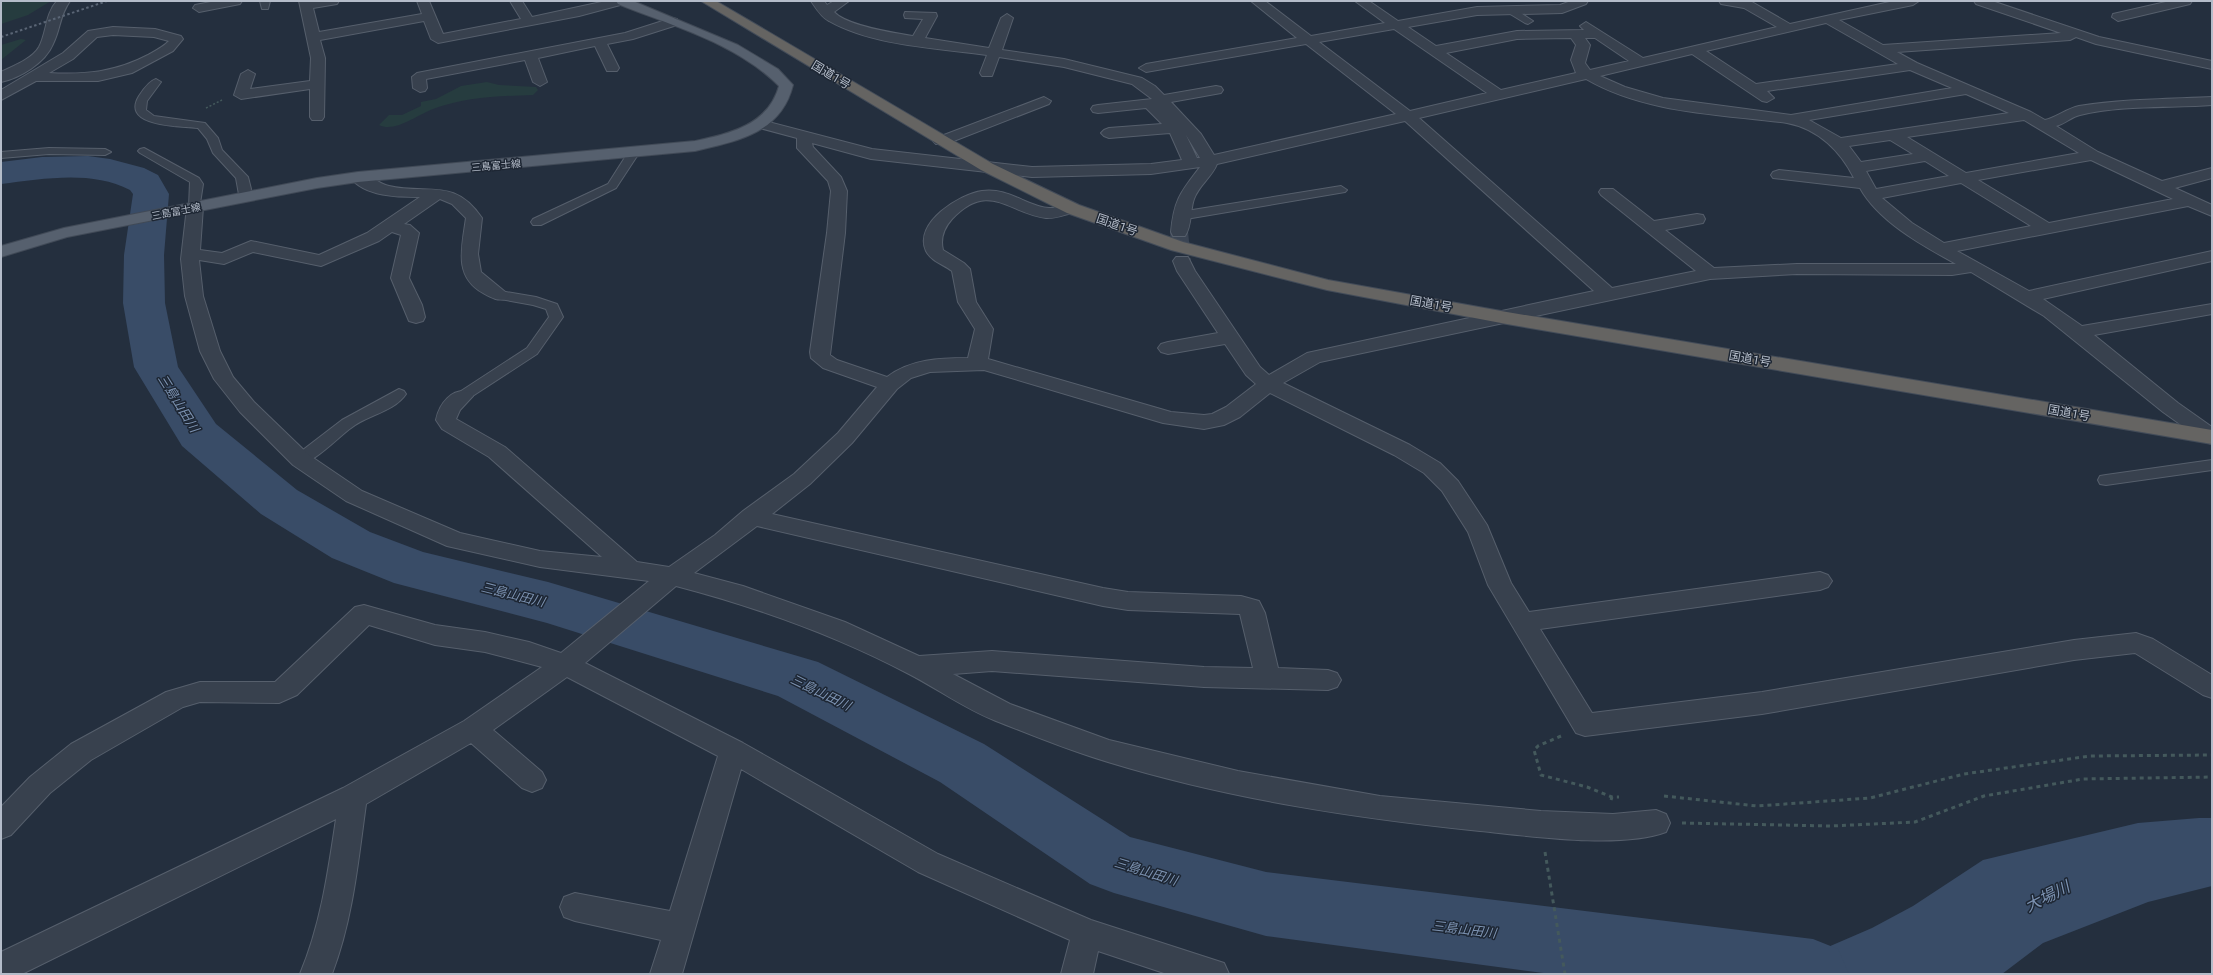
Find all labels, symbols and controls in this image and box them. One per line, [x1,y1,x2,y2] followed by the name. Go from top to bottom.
[809,58,853,92] street label: 国道1号
[471,158,521,173] street label: 三島富士線
[151,201,202,222] street label: 三島富士線
[1095,211,1139,239] street label: 国道1号
[1409,293,1453,315] street label: 国道1号
[1728,348,1772,370] street label: 国道1号
[155,372,203,436] water label: 三島山田川
[2047,402,2091,424] street label: 国道1号
[480,579,548,610] water label: 三島山田川
[788,671,855,714] water label: 三島山田川
[1113,855,1181,889] water label: 三島山田川
[2022,876,2075,916] water label: 大場川
[1431,918,1499,941] water label: 三島山田川

